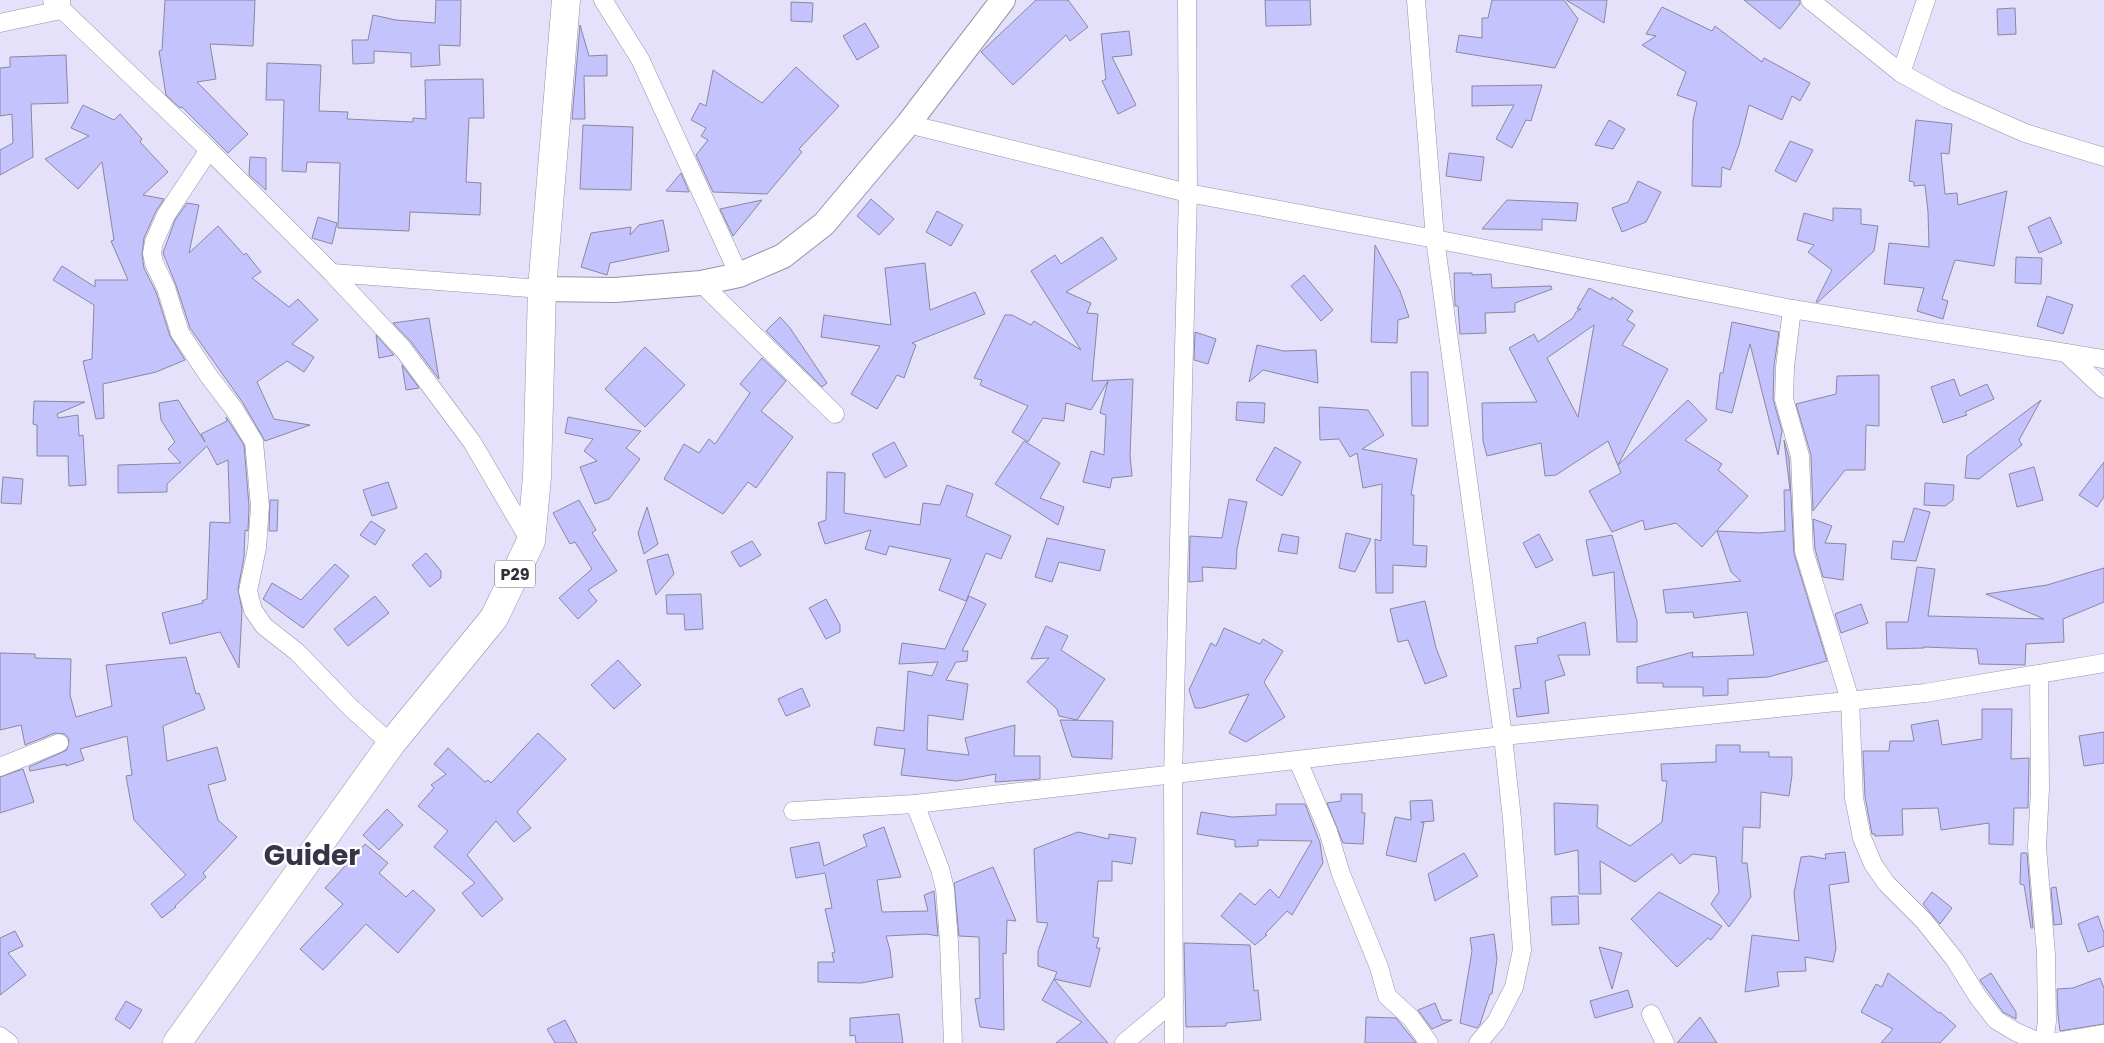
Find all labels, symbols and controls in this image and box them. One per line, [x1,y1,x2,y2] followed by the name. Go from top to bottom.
[495,560,535,588] road number: P29
[264,836,360,875] district label: Guider

